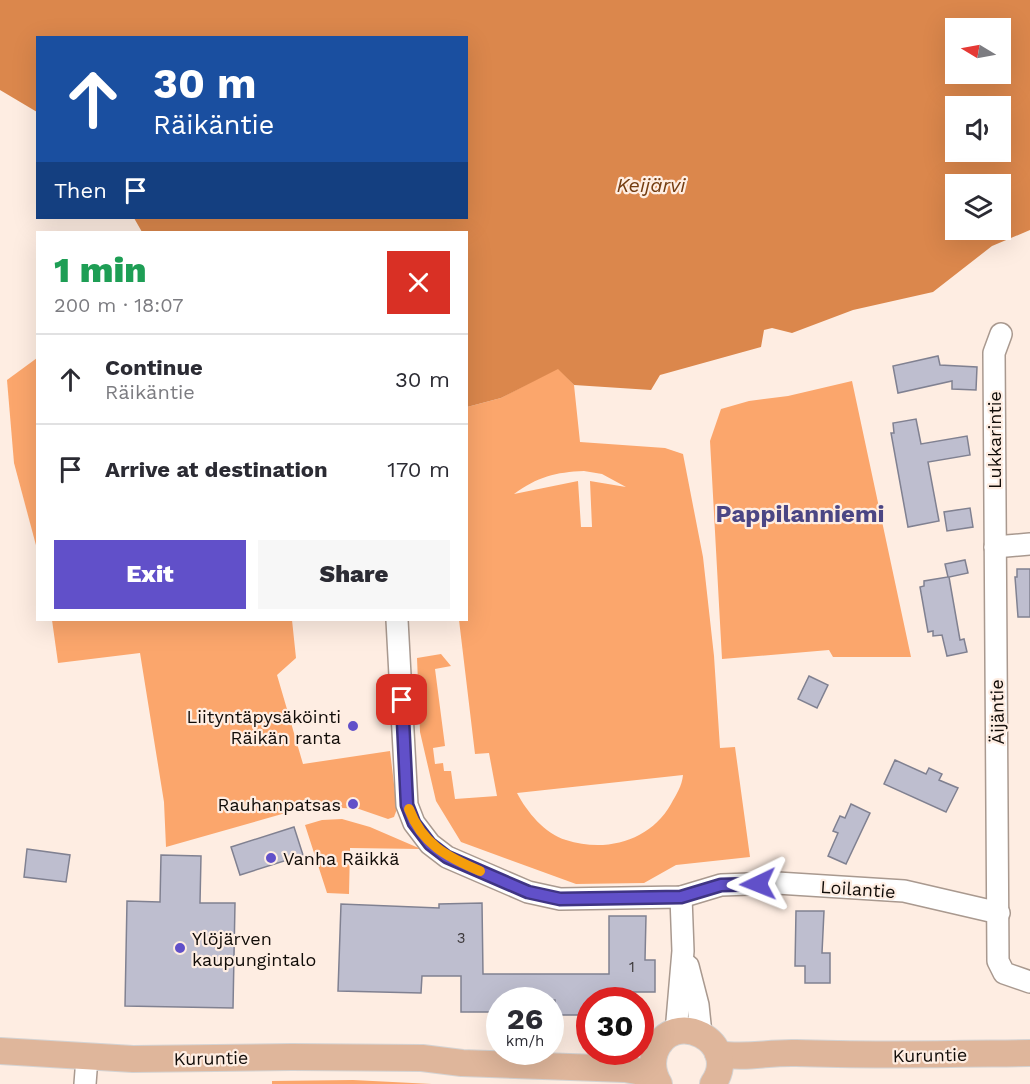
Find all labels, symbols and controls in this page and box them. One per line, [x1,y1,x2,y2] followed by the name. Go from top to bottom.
[945,18,1011,84] north arrow
[945,18,1011,240] map controls
[153,59,257,108] text: 30 m
[54,60,132,138] icon: ahead
[945,96,1011,162] button: sound
[153,109,274,141] text: Räikäntie
[617,173,686,197] water label: Keijärvi
[119,174,152,207] icon: arrive
[945,174,1011,240] button: layers
[54,178,107,203] text: Then
[54,249,147,291] text: 1 min
[387,251,450,314] button: close
[54,293,183,317] text: 200 m · 18:07
[105,355,203,380] text: Continue
[54,363,87,396] icon: ahead
[395,367,450,392] text: 30 m
[105,380,195,404] text: Räikäntie
[984,391,1005,489] street label: Lukkarintie
[54,453,87,486] icon: arrive
[105,457,328,482] text: Arrive at destination
[387,457,450,482] text: 170 m
[715,500,885,528] district label: Pappilanniemi
[54,540,246,609] button: Exit
[258,540,450,609] button: Share
[376,674,427,725] pin
[986,679,1008,745] street label: Äijäntie
[385,683,418,716] icon: arrive
[187,706,341,748] place label: Liityntäpysäköinti Räikän ranta
[346,719,360,733] marker: Liityntäpysäköinti Räikän ranta
[217,794,341,815] place label: Rauhanpatsas
[346,797,360,811] marker: Rauhanpatsas
[283,848,399,869] place label: Vanha Räikkä
[264,851,278,865] marker: Vanha Räikkä
[726,852,790,916] position arrow
[820,876,896,902] street label: Loilantie
[192,928,316,970] place label: Ylöjärven kaupungintalo
[457,929,465,947] house number: 3
[173,941,187,955] marker: Ylöjärven kaupungintalo
[629,958,635,976] house number: 1
[576,987,654,1065] speed limit sign: 30
[507,1001,543,1036] text: 26
[506,1032,544,1050] text: km/h
[892,1044,968,1066] street label: Kuruntie
[173,1047,249,1069] street label: Kuruntie

